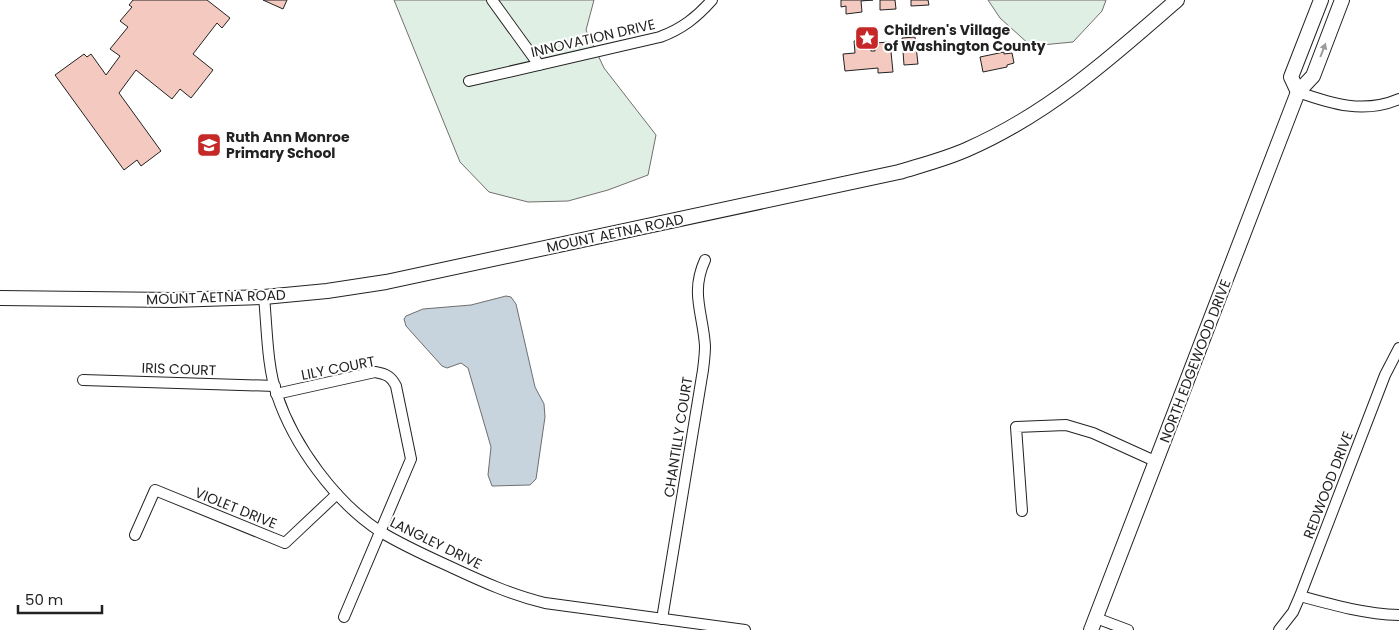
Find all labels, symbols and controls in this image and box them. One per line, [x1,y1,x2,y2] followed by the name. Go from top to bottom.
[529,14,657,62] street label: INNOVATION DRIVE
[884,20,1046,56] place label: Children's Village of Washington County
[854,25,880,51] place icon: Children's Village of Washington County
[1320,43,1327,58] one-way arrow
[226,127,350,163] place label: Ruth Ann Monroe Primary School
[196,132,222,158] school or university icon: Ruth Ann Monroe Primary School
[545,209,686,257] street label: MOUNT AETNA ROAD
[1155,277,1235,445] street label: NORTH EDGEWOOD DRIVE
[146,285,286,309] street label: MOUNT AETNA ROAD
[299,351,377,385] street label: LILY COURT
[141,358,217,380] street label: IRIS COURT
[659,375,697,499] street label: CHANTILLY COURT
[1298,428,1358,542] street label: REDWOOD DRIVE
[192,482,280,534] street label: VIOLET DRIVE
[387,512,485,574] street label: LANGLEY DRIVE
[18,582,101,614] scale bar
[25,589,63,610] text: 50 m

